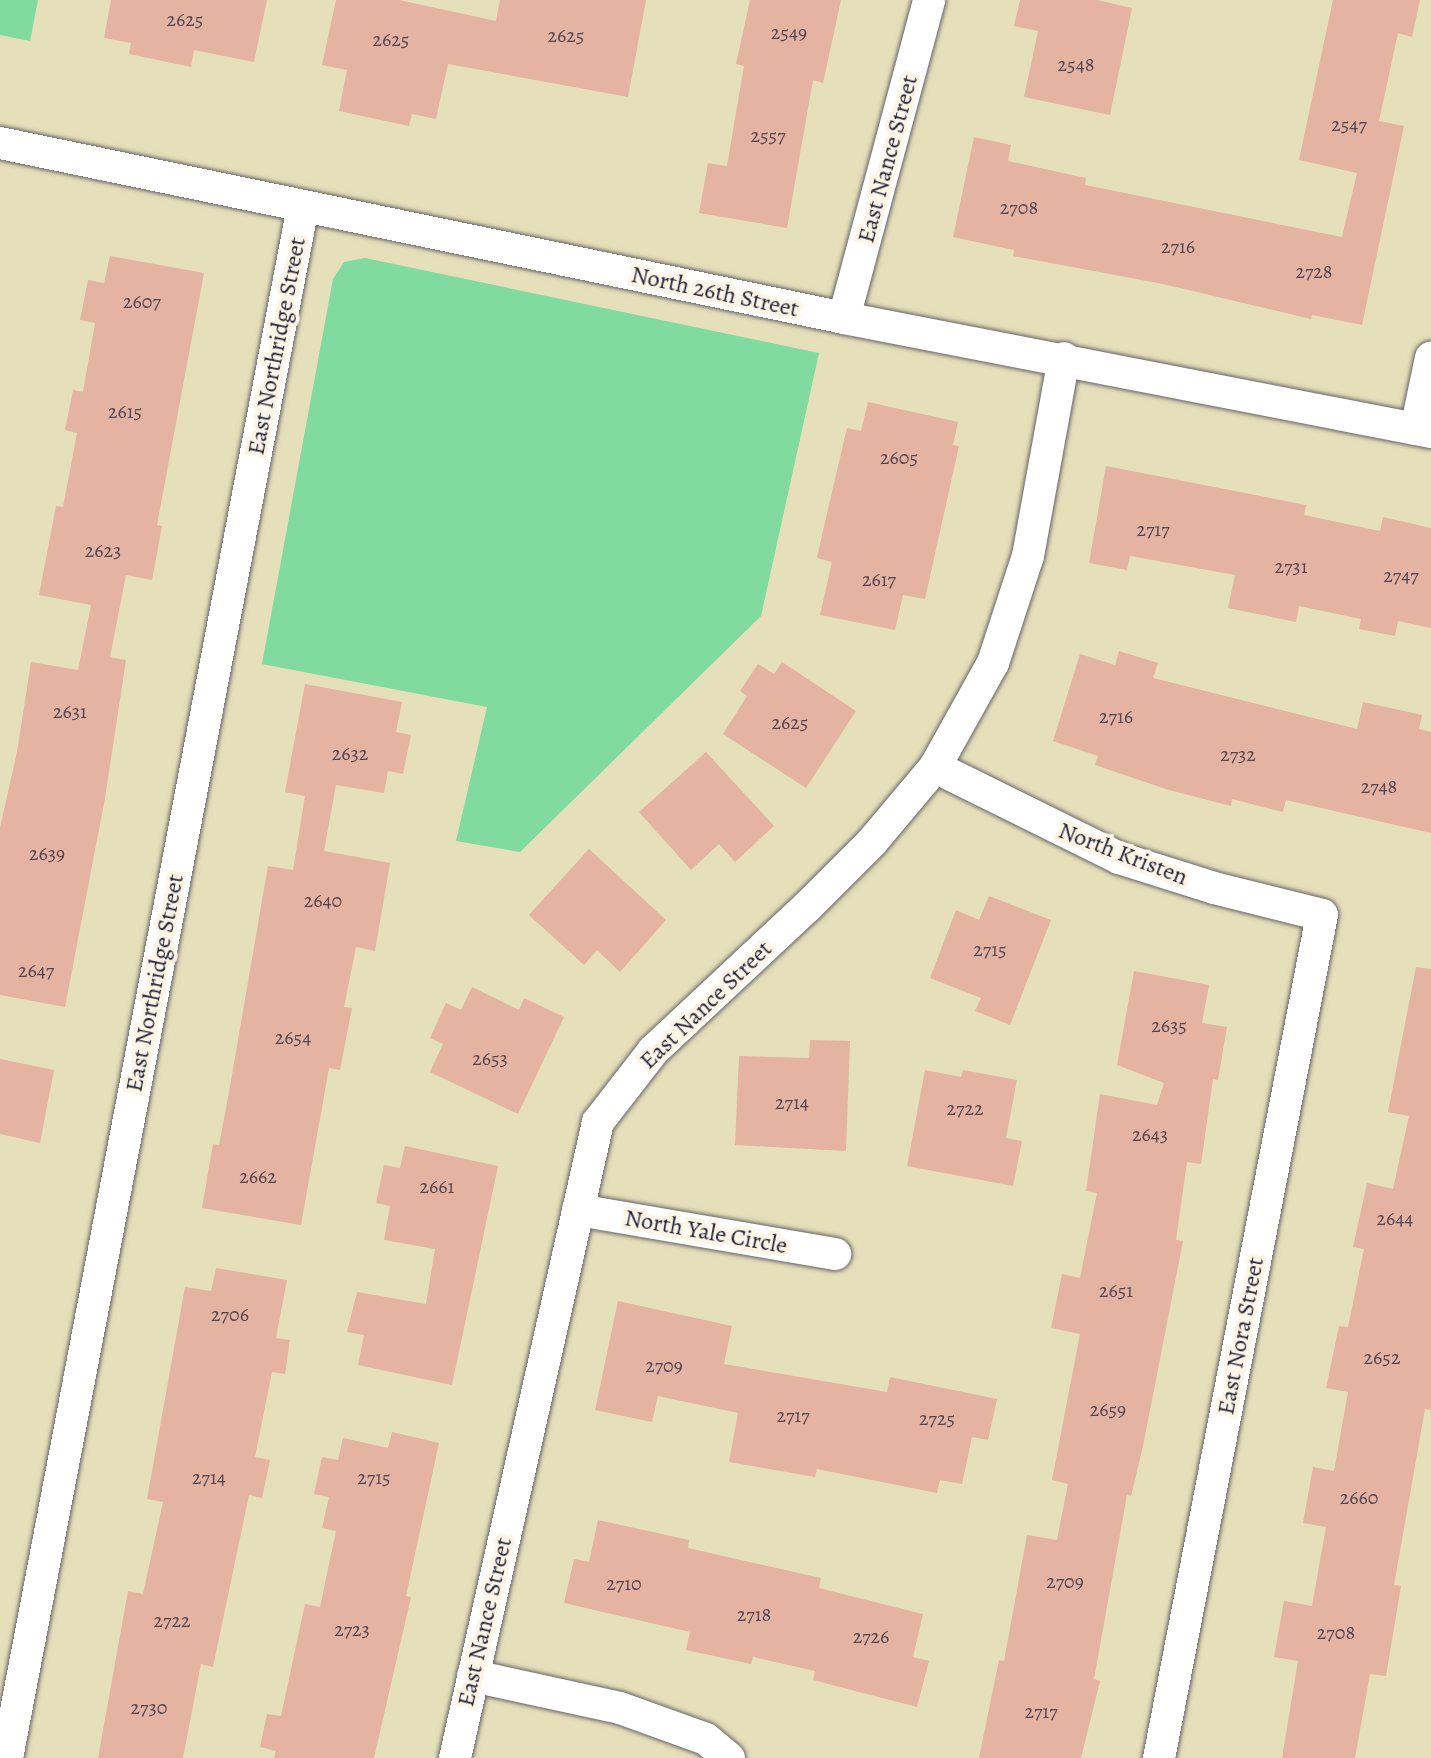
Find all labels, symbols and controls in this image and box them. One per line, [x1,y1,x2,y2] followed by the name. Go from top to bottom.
[167,7,203,31] house number: 2625
[771,20,807,44] house number: 2549
[548,23,584,47] house number: 2625
[373,27,409,51] house number: 2625
[1058,52,1094,76] house number: 2548
[852,72,924,246] street label: East Nance Street
[1331,112,1367,136] house number: 2547
[750,123,786,147] house number: 2557
[1000,195,1038,219] house number: 2708
[1161,234,1195,258] house number: 2716
[242,235,312,457] street label: East Northridge Street
[1295,259,1333,283] house number: 2728
[629,260,801,324] street label: North 26th Street
[123,289,161,313] house number: 2607
[108,399,142,423] house number: 2615
[880,445,918,469] house number: 2605
[1136,517,1170,541] house number: 2717
[85,538,121,562] house number: 2623
[1274,554,1308,578] house number: 2731
[1383,563,1419,587] house number: 2747
[862,567,896,591] house number: 2617
[53,699,87,723] house number: 2631
[1099,704,1133,728] house number: 2716
[772,710,808,734] house number: 2625
[332,741,368,765] house number: 2632
[1220,742,1256,766] house number: 2732
[1361,774,1397,798] house number: 2748
[1054,816,1192,892] street label: North Kristen
[29,841,65,865] house number: 2639
[120,872,190,1094] street label: East Northridge Street
[304,888,342,912] house number: 2640
[634,935,778,1075] street label: East Nance Street
[973,937,1007,961] house number: 2715
[18,958,54,982] house number: 2647
[1151,1013,1187,1037] house number: 2635
[275,1025,311,1049] house number: 2654
[472,1046,508,1070] house number: 2653
[775,1090,809,1114] house number: 2714
[947,1096,983,1120] house number: 2722
[1132,1122,1168,1146] house number: 2643
[239,1164,277,1188] house number: 2662
[420,1174,454,1198] house number: 2661
[623,1204,789,1260] street label: North Yale Circle
[1377,1206,1413,1230] house number: 2644
[1212,1255,1270,1417] street label: East Nora Street
[1099,1278,1133,1302] house number: 2651
[211,1302,249,1326] house number: 2706
[1364,1345,1400,1369] house number: 2652
[645,1353,683,1377] house number: 2709
[1090,1397,1126,1421] house number: 2659
[776,1403,810,1427] house number: 2717
[919,1406,955,1430] house number: 2725
[192,1465,226,1489] house number: 2714
[357,1465,391,1489] house number: 2715
[1340,1485,1378,1509] house number: 2660
[452,1535,518,1709] street label: East Nance Street
[1046,1569,1084,1593] house number: 2709
[606,1571,642,1595] house number: 2710
[737,1602,771,1626] house number: 2718
[154,1608,190,1632] house number: 2722
[334,1617,370,1641] house number: 2723
[1317,1620,1355,1644] house number: 2708
[853,1624,889,1648] house number: 2726
[131,1695,167,1719] house number: 2730
[1024,1699,1058,1723] house number: 2717

